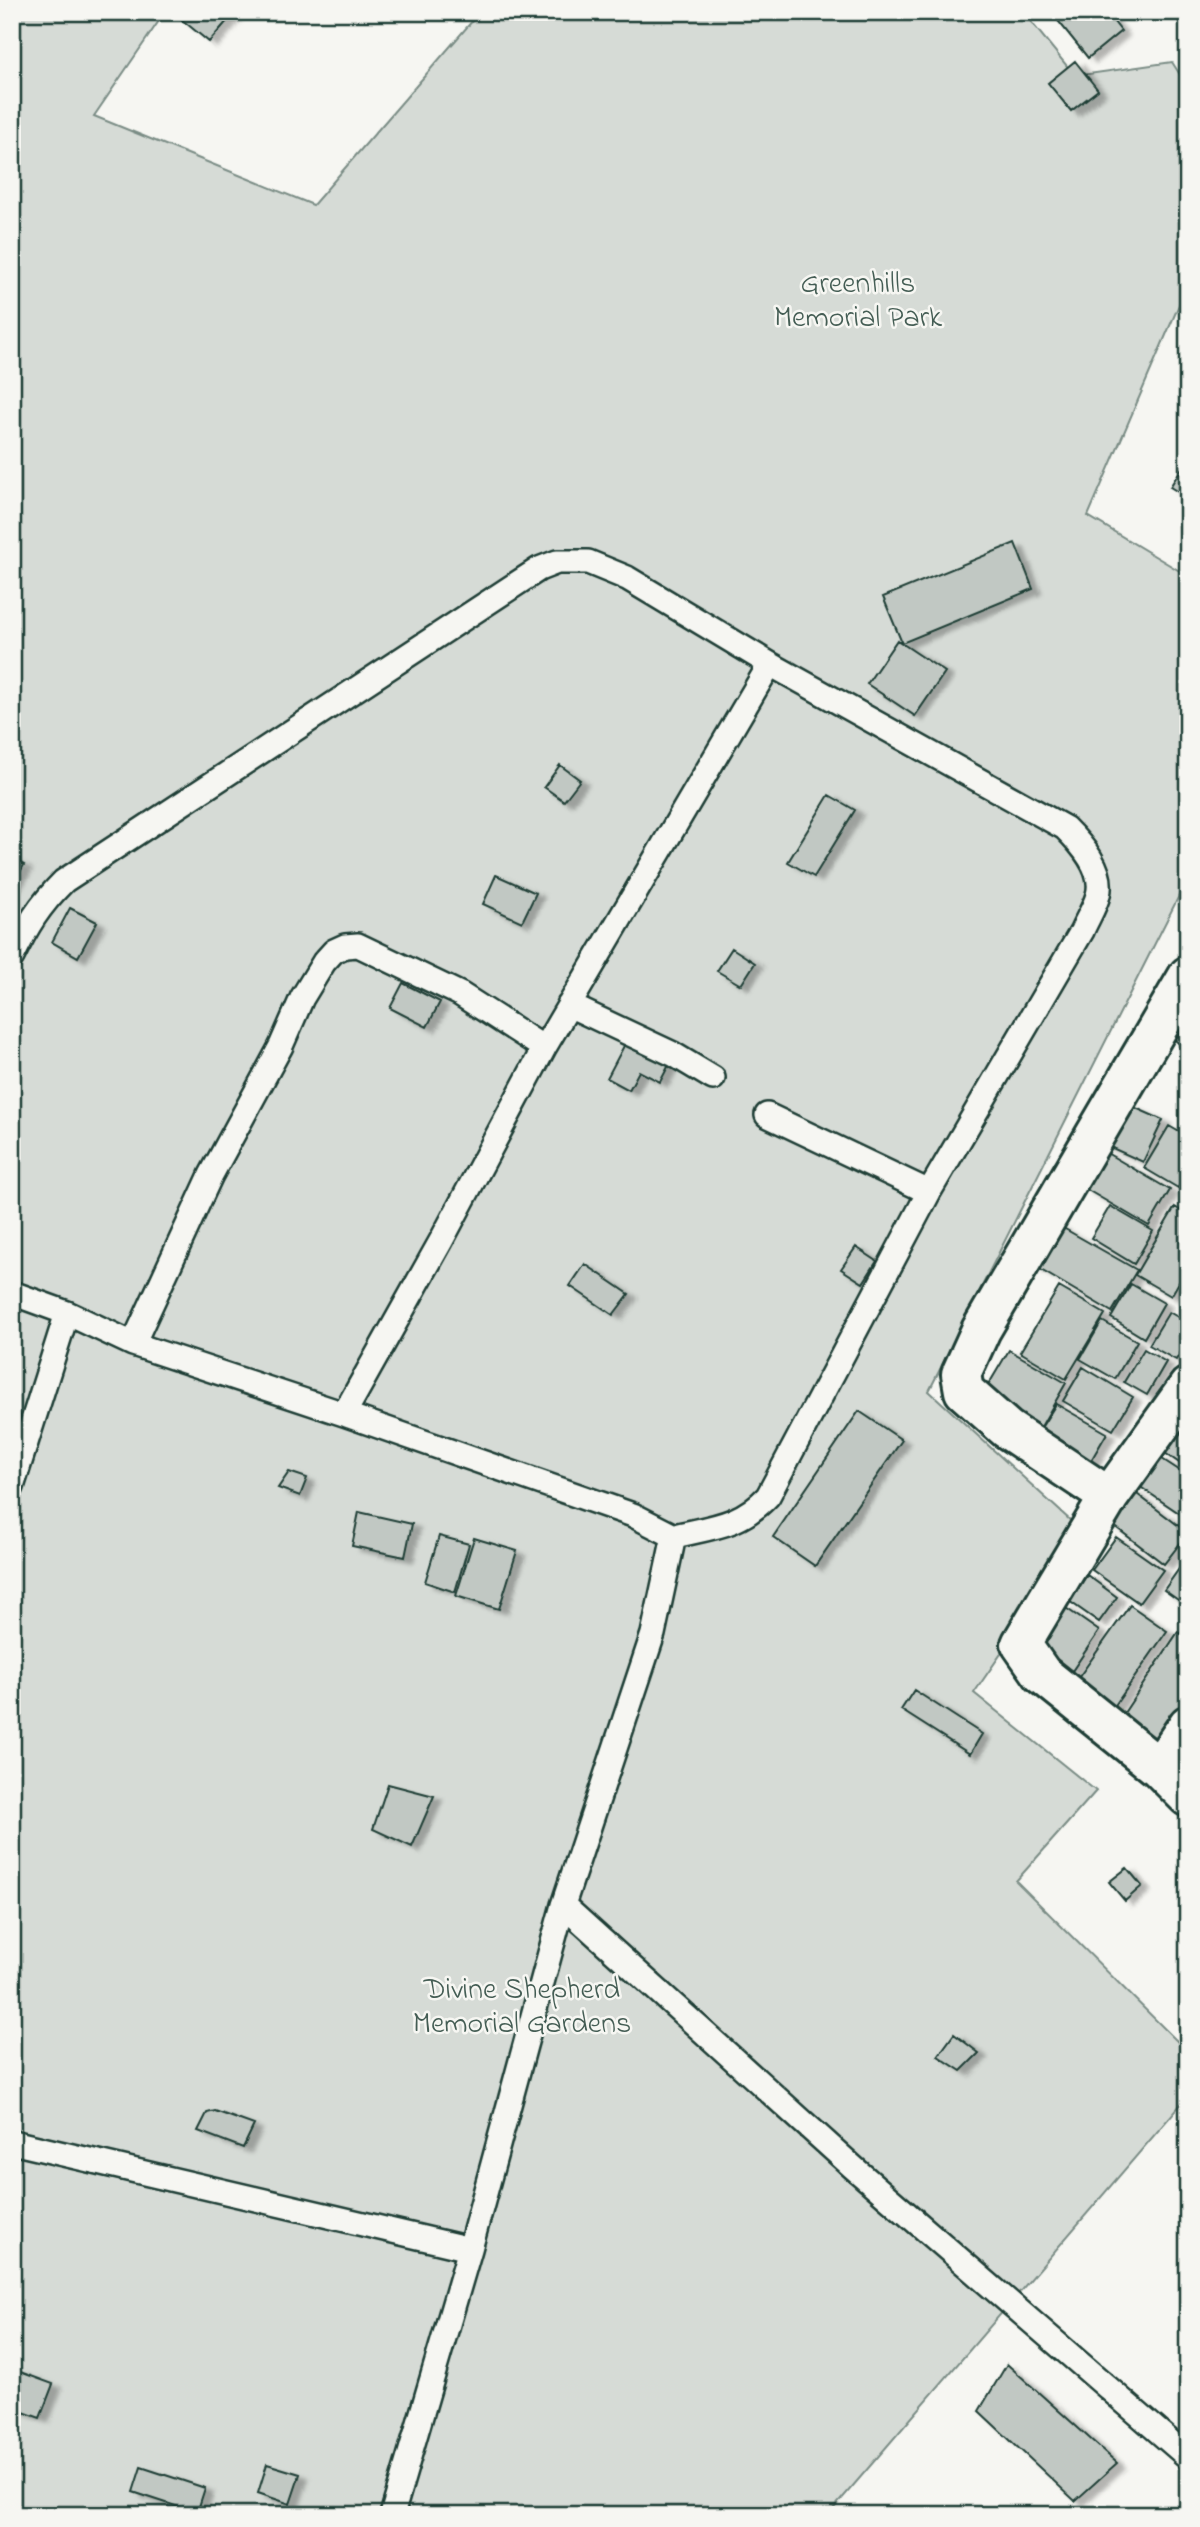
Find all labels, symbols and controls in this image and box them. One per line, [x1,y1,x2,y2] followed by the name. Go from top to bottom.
[774,263,943,341] park label: Greenhills Memorial Park
[413,1969,631,2047] park label: Divine Shepherd Memorial Gardens

